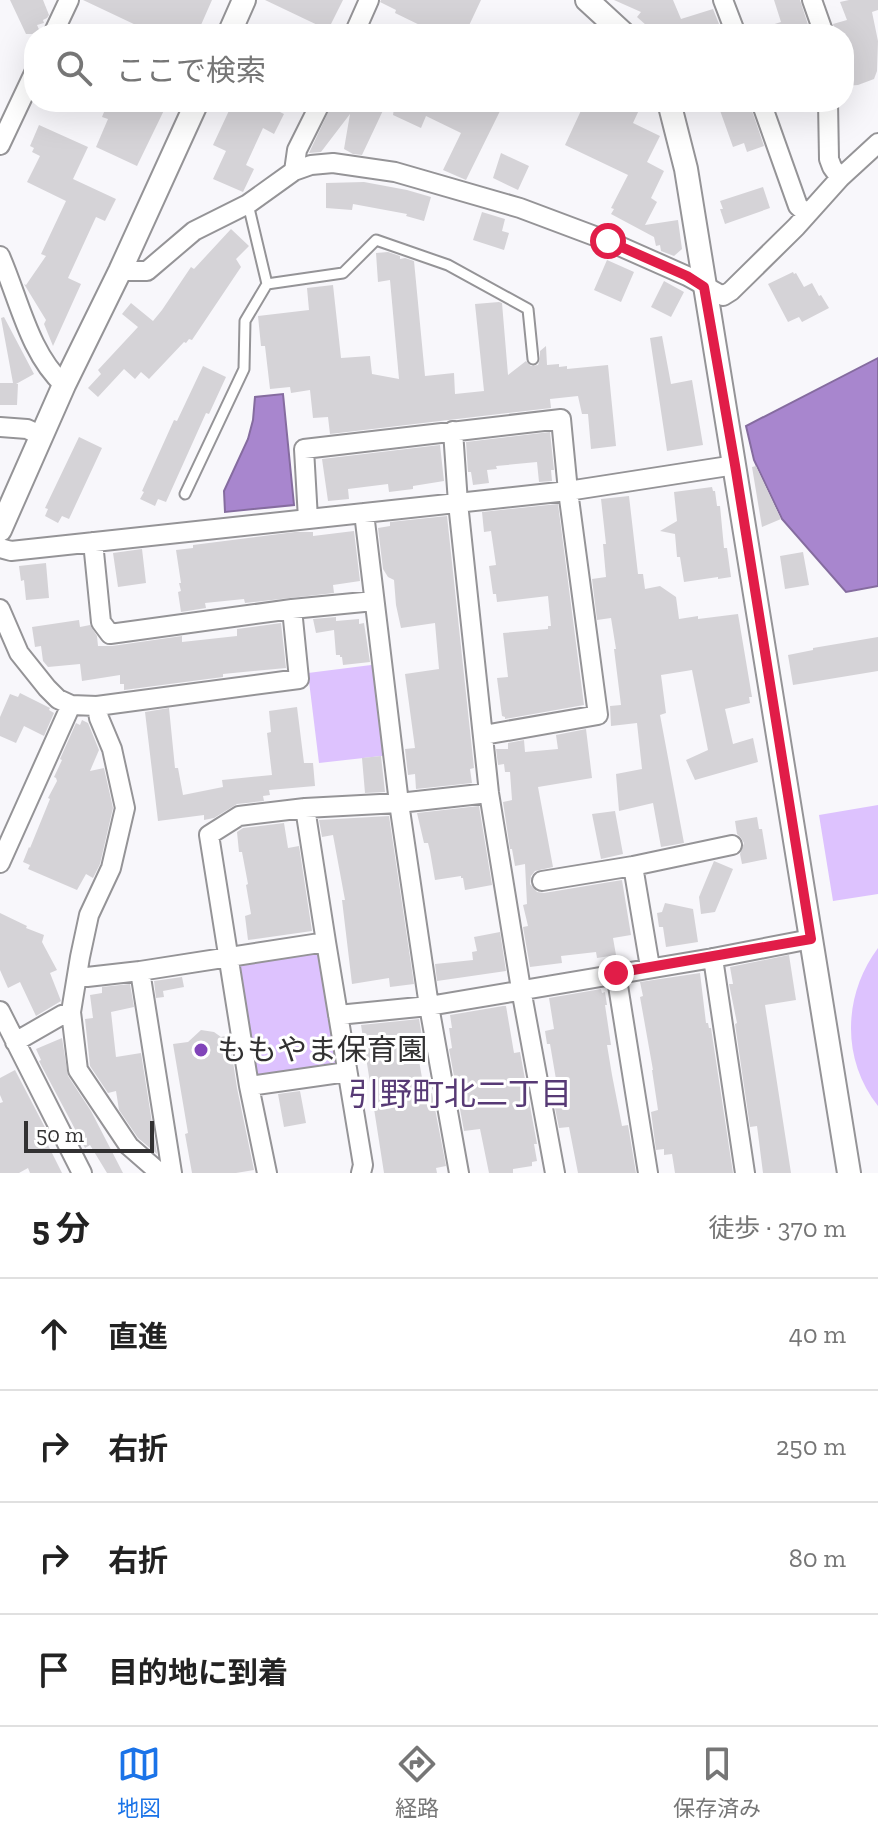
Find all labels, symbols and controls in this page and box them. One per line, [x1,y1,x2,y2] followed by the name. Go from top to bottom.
[24,24,854,112] search box
[52,46,96,90] icon: search
[116,53,266,89] text: ここで検索
[590,223,626,259] route start
[598,955,634,991] route end
[217,1032,427,1068] place label: ももやま保育園
[192,1041,210,1059] marker: ももやま保育園
[348,1075,572,1113] district label: 引野町北二丁目
[24,1117,154,1153] scale bar
[36,1121,84,1148] text: 50 m
[32,1208,90,1249] text: 5 分
[708,1212,846,1244] text: 徒歩 · 370 m
[32,1312,76,1356] icon: ahead
[789,1318,846,1350] text: 40 m
[108,1319,168,1355] text: 直進
[32,1424,76,1468] icon: right
[776,1430,846,1462] text: 250 m
[108,1431,168,1467] text: 右折
[32,1536,76,1580] icon: right
[789,1542,846,1574] text: 80 m
[108,1543,168,1579] text: 右折
[32,1648,76,1692] icon: arrive
[108,1655,288,1691] text: 目的地に到着
[117,1742,161,1822] tab: 地図
[395,1742,439,1822] tab: 経路
[673,1742,761,1822] tab: 保存済み

